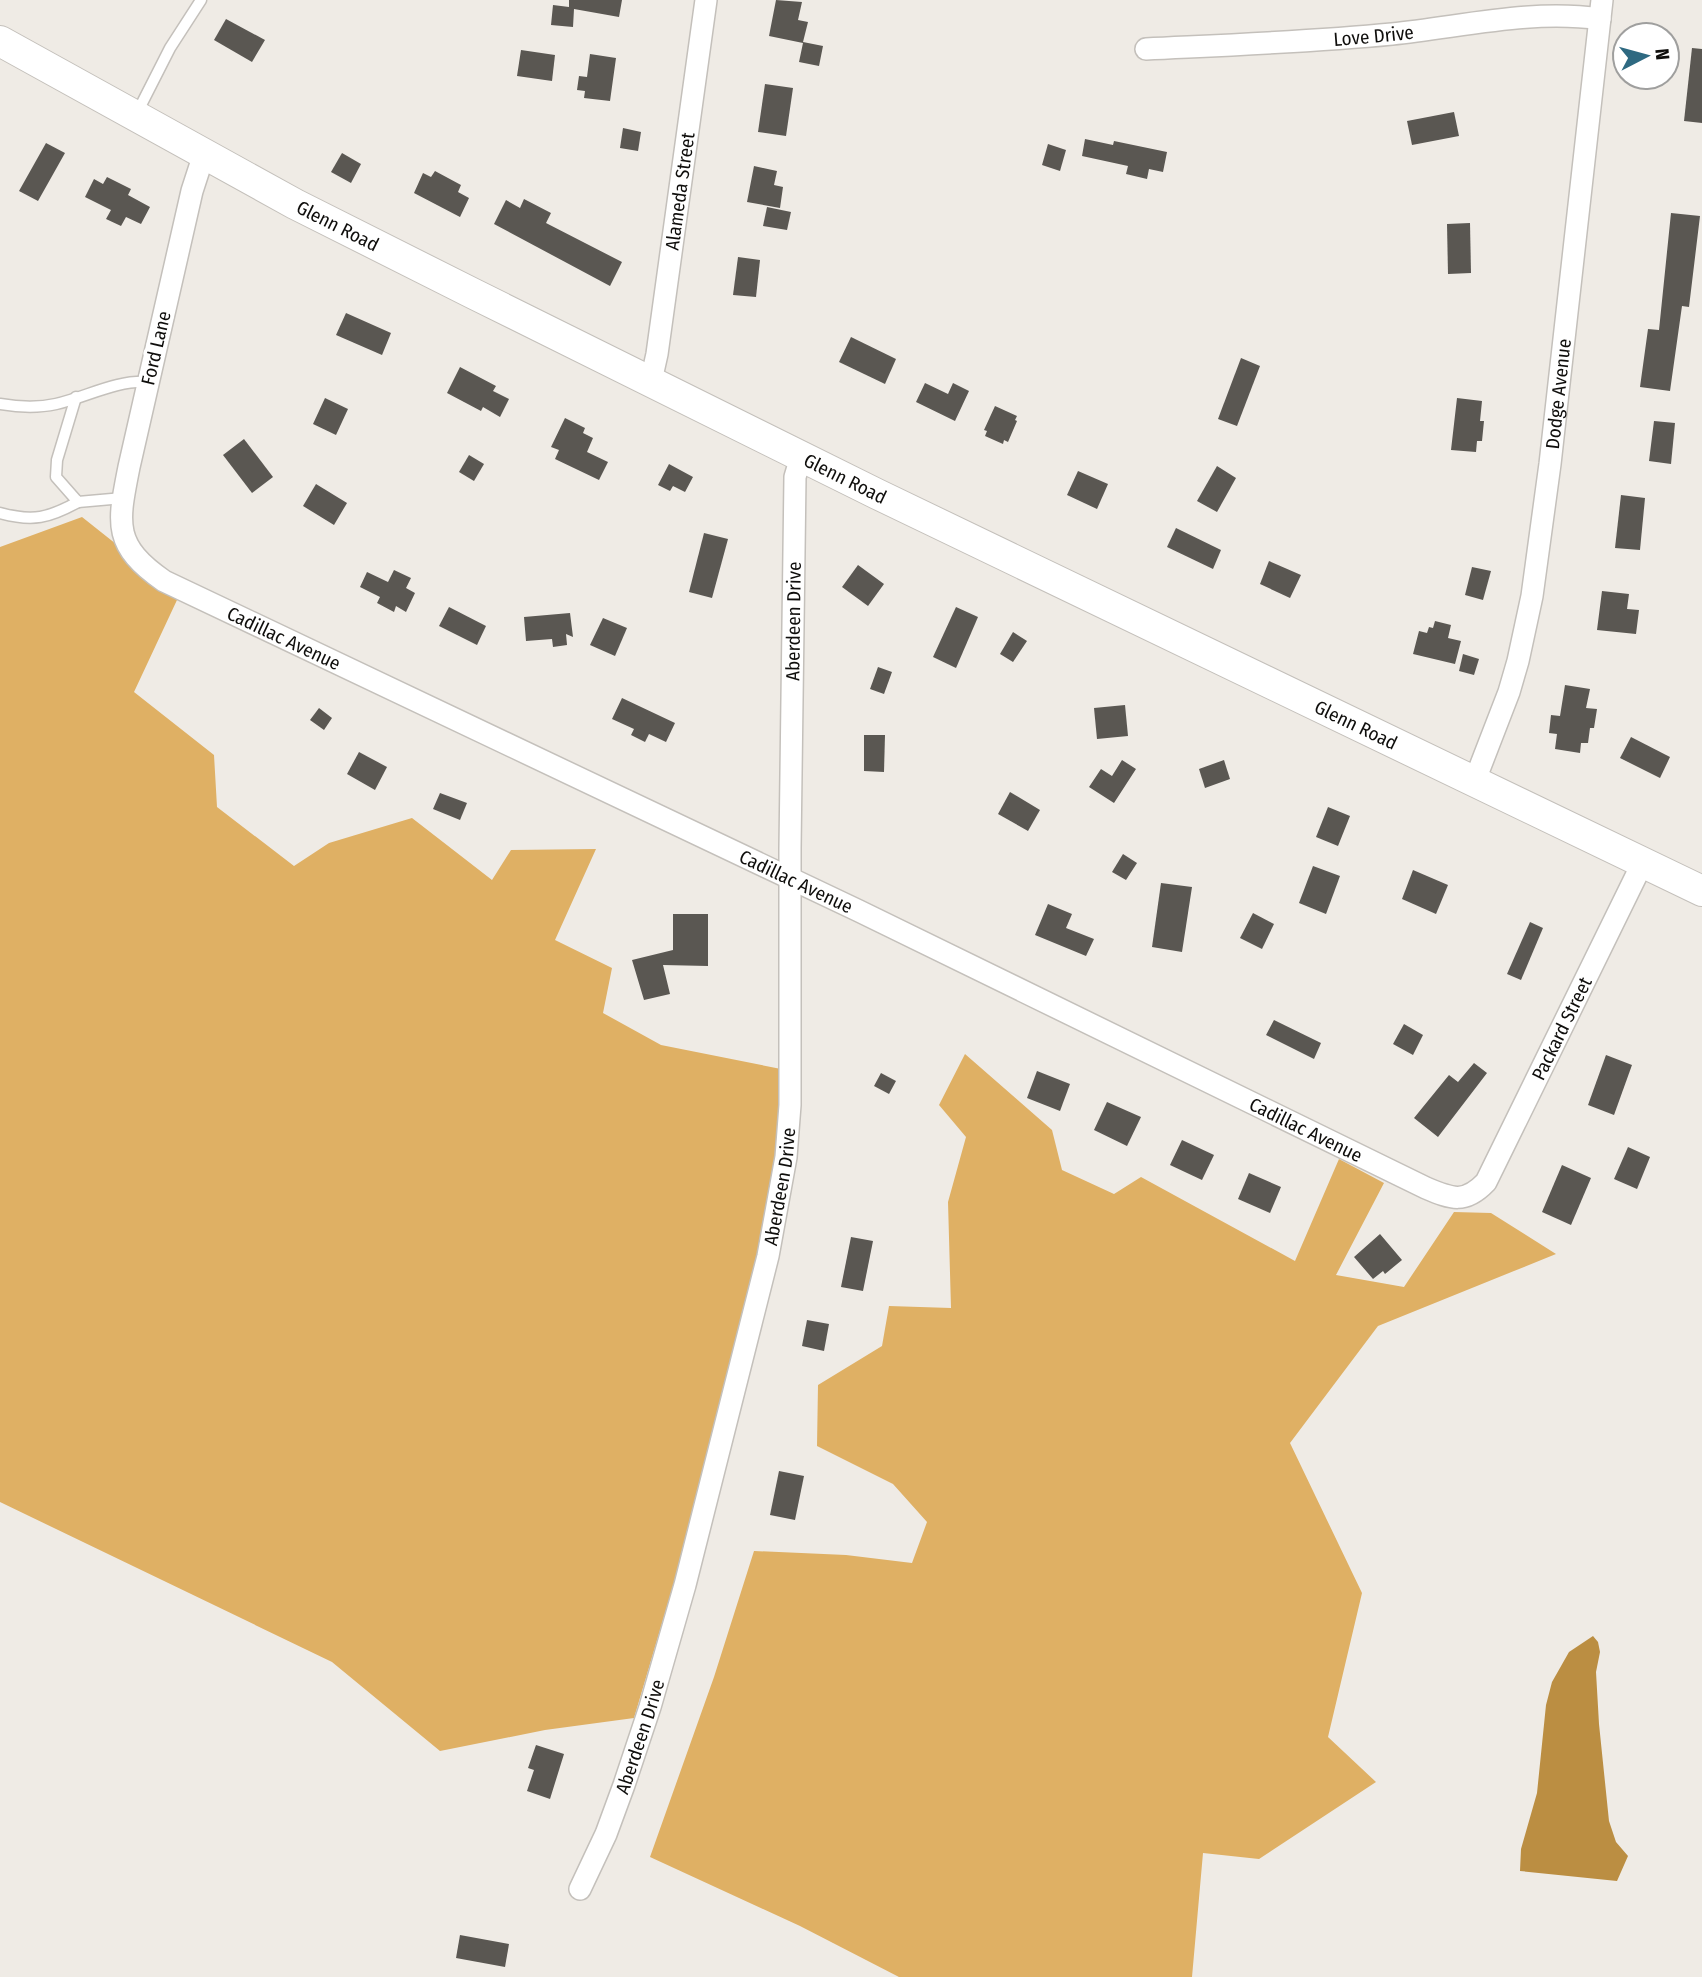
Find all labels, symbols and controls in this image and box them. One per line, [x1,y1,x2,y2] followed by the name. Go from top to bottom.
[1333,20,1415,50] street label: Love Drive
[1611,21,1681,91] north arrow
[1650,47,1674,61] text: N
[660,130,699,252] street label: Alameda Street
[293,195,383,256] street label: Glenn Road
[136,309,176,387] street label: Ford Lane
[1540,337,1575,450] street label: Dodge Avenue
[800,448,890,508] street label: Glenn Road
[781,561,805,681] street label: Aberdeen Drive
[224,601,344,675] street label: Cadillac Avenue
[1311,695,1401,754] street label: Glenn Road
[736,844,857,918] street label: Cadillac Avenue
[1526,972,1597,1084] street label: Packard Street
[1246,1092,1366,1167] street label: Cadillac Avenue
[759,1127,800,1247] street label: Aberdeen Drive
[610,1677,669,1797] street label: Aberdeen Drive

